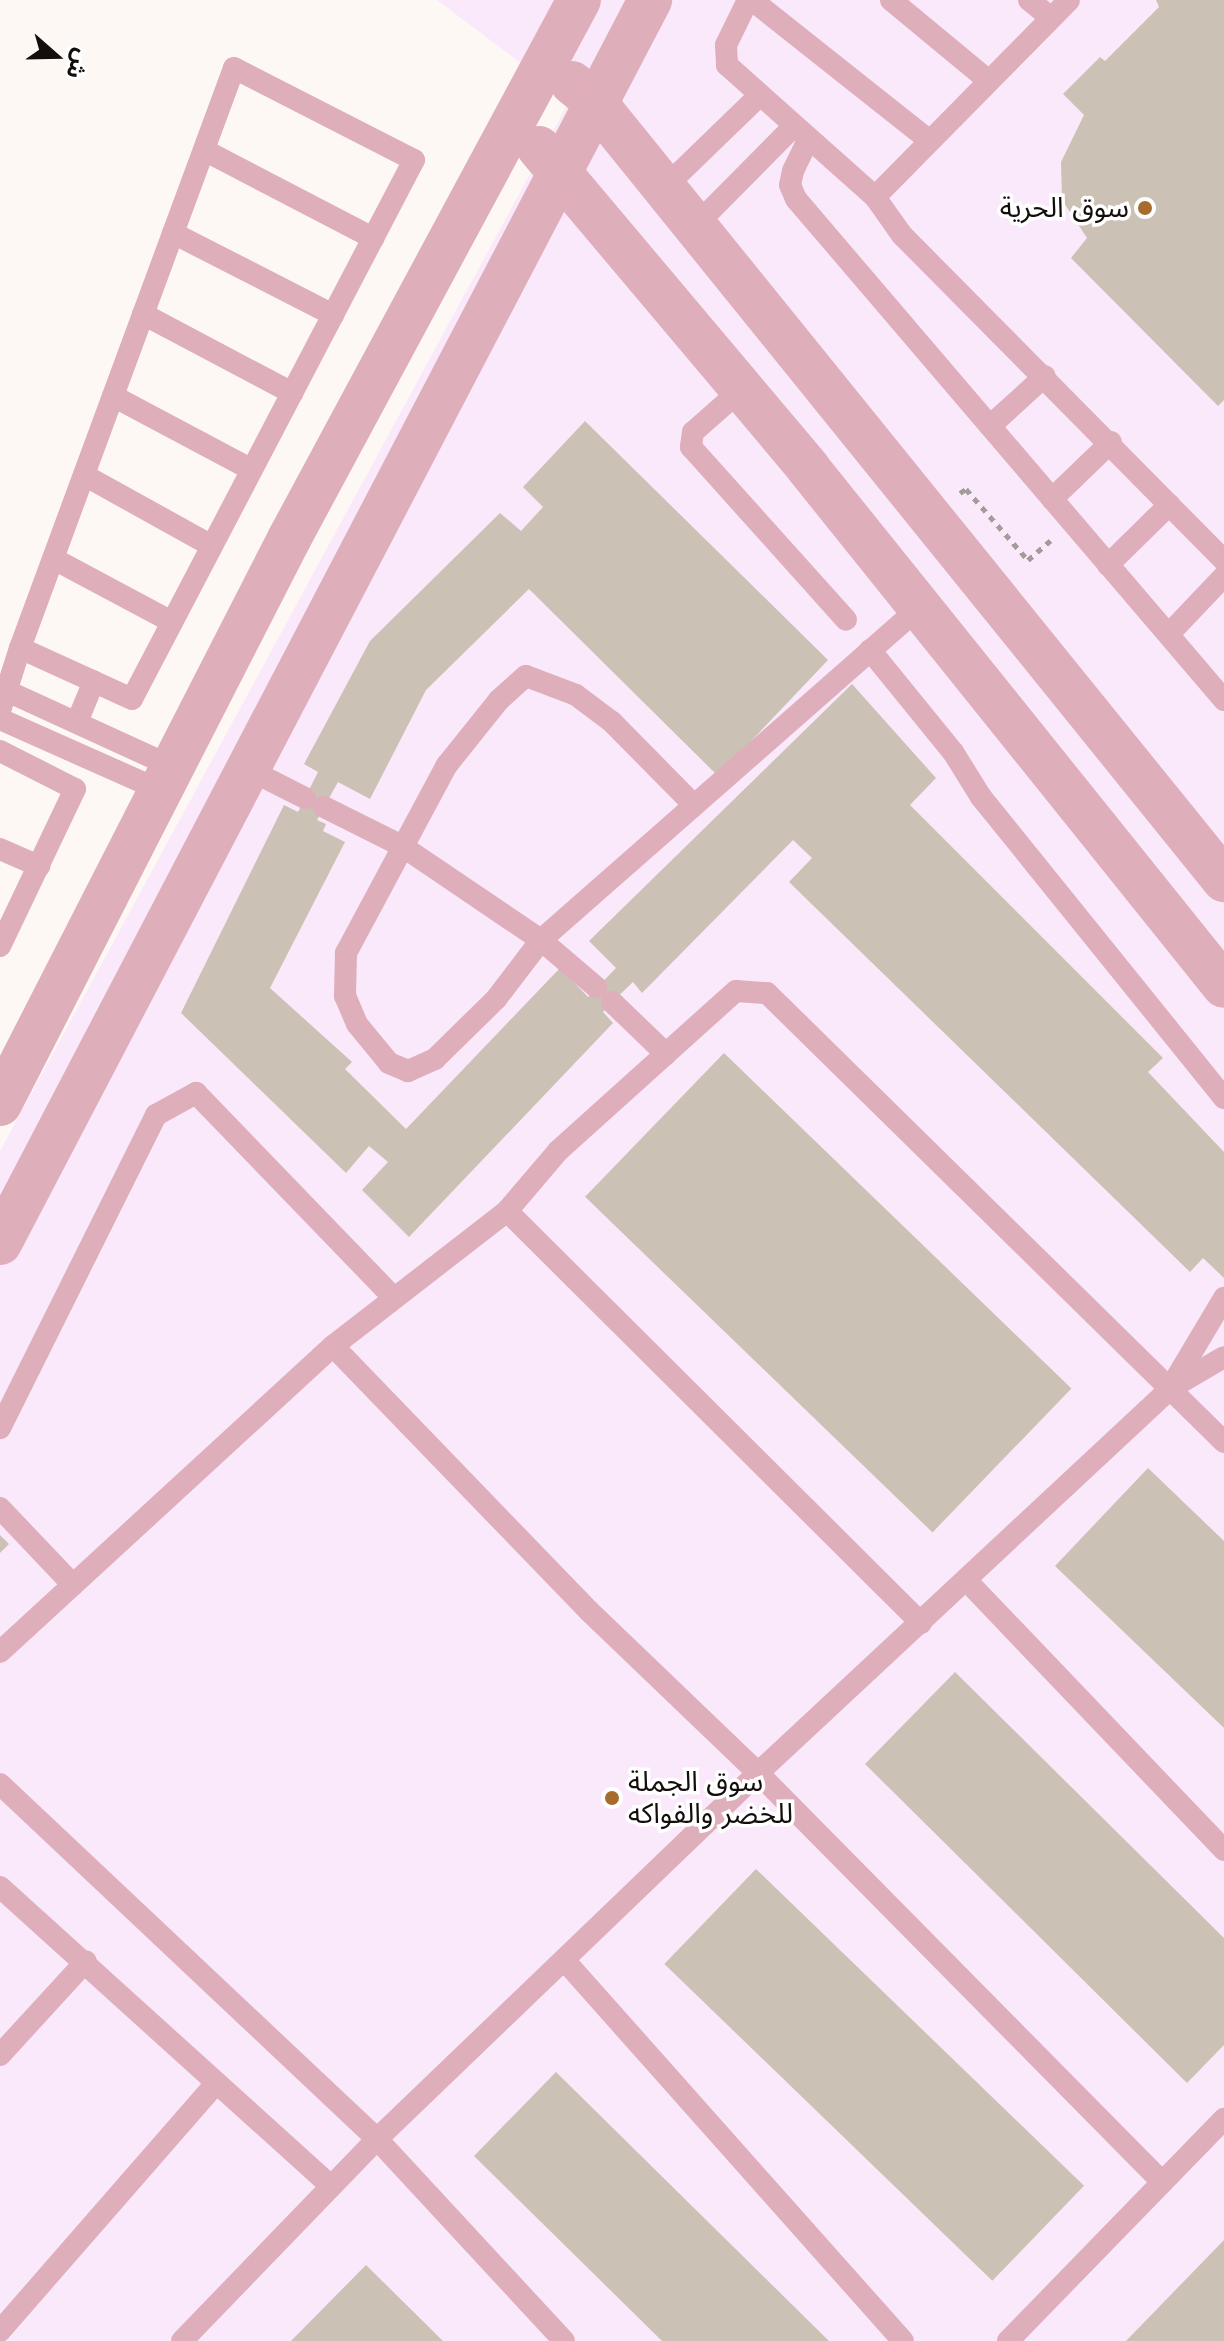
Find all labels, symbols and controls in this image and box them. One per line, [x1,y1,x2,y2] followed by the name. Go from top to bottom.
[16,16,96,96] north arrow
[58,45,99,84] text: ش
[1000,191,1129,225] place label: سوق الحرية
[1136,199,1154,217] marker: سوق الحرية
[628,1765,793,1831] place label: سوق الجملة للخضر والفواكه
[603,1789,621,1807] marker: سوق الجملة للخضر والفواكه

